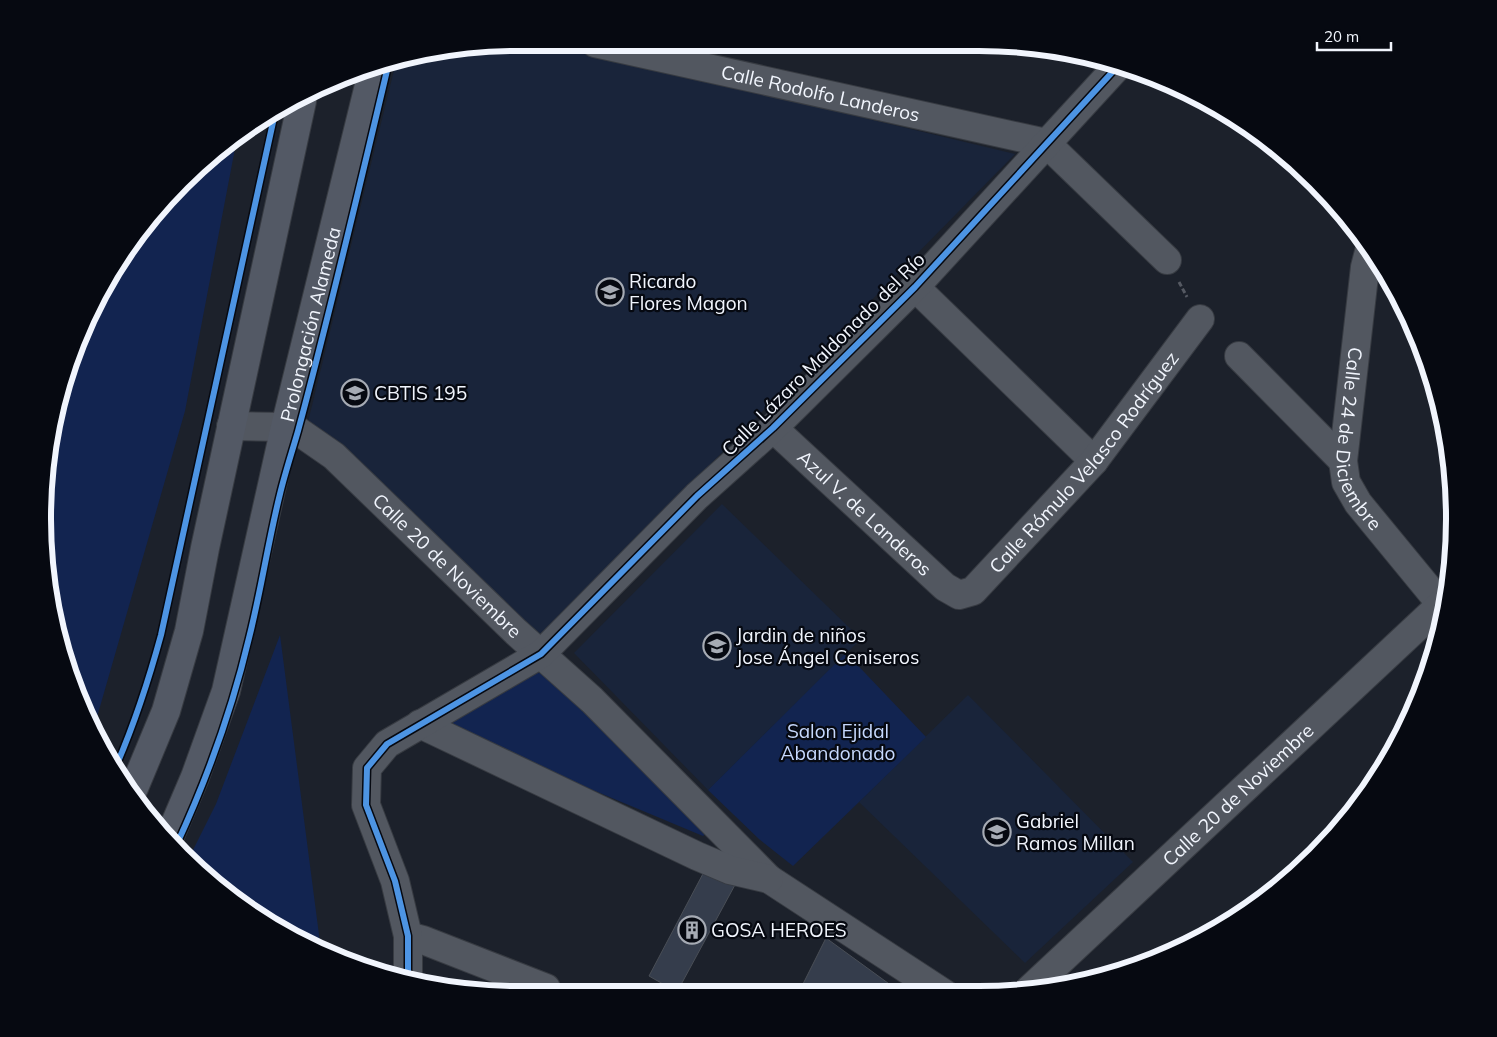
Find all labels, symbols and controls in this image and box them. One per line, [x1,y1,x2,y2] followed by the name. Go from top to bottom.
[1317,20,1391,52] scale bar
[1324,27,1359,46] text: 20 m
[719,59,922,127] street label: Calle Rodolfo Landeros
[275,224,346,424] street label: Prolongación Alameda
[716,247,930,461] street label: Calle Lázaro Maldonado del Río
[629,269,748,315] place label: Ricardo Flores Magon
[595,277,625,307] school or university icon: Ricardo Flores Magon
[1331,346,1387,535] street label: Calle 24 de Diciembre
[984,347,1184,578] street label: Calle Rómulo Velasco Rodríguez
[340,378,370,408] school or university icon: CBTIS 195
[374,381,467,405] place label: CBTIS 195
[793,445,937,581] street label: Azul V. de Landeros
[368,488,527,643] street label: Calle 20 de Noviembre
[736,623,919,669] place label: Jardin de niños Jose Ángel Ceniseros
[702,631,732,661] school or university icon: Jardin de niños Jose Ángel Ceniseros
[1157,718,1318,871] street label: Calle 20 de Noviembre
[781,719,895,765] park label: Salon Ejidal Abandonado
[1016,809,1135,855] place label: Gabriel Ramos Millan
[982,817,1012,847] school or university icon: Gabriel Ramos Millan
[677,915,707,945] building icon: GOSA HEROES
[711,918,847,942] place label: GOSA HEROES

